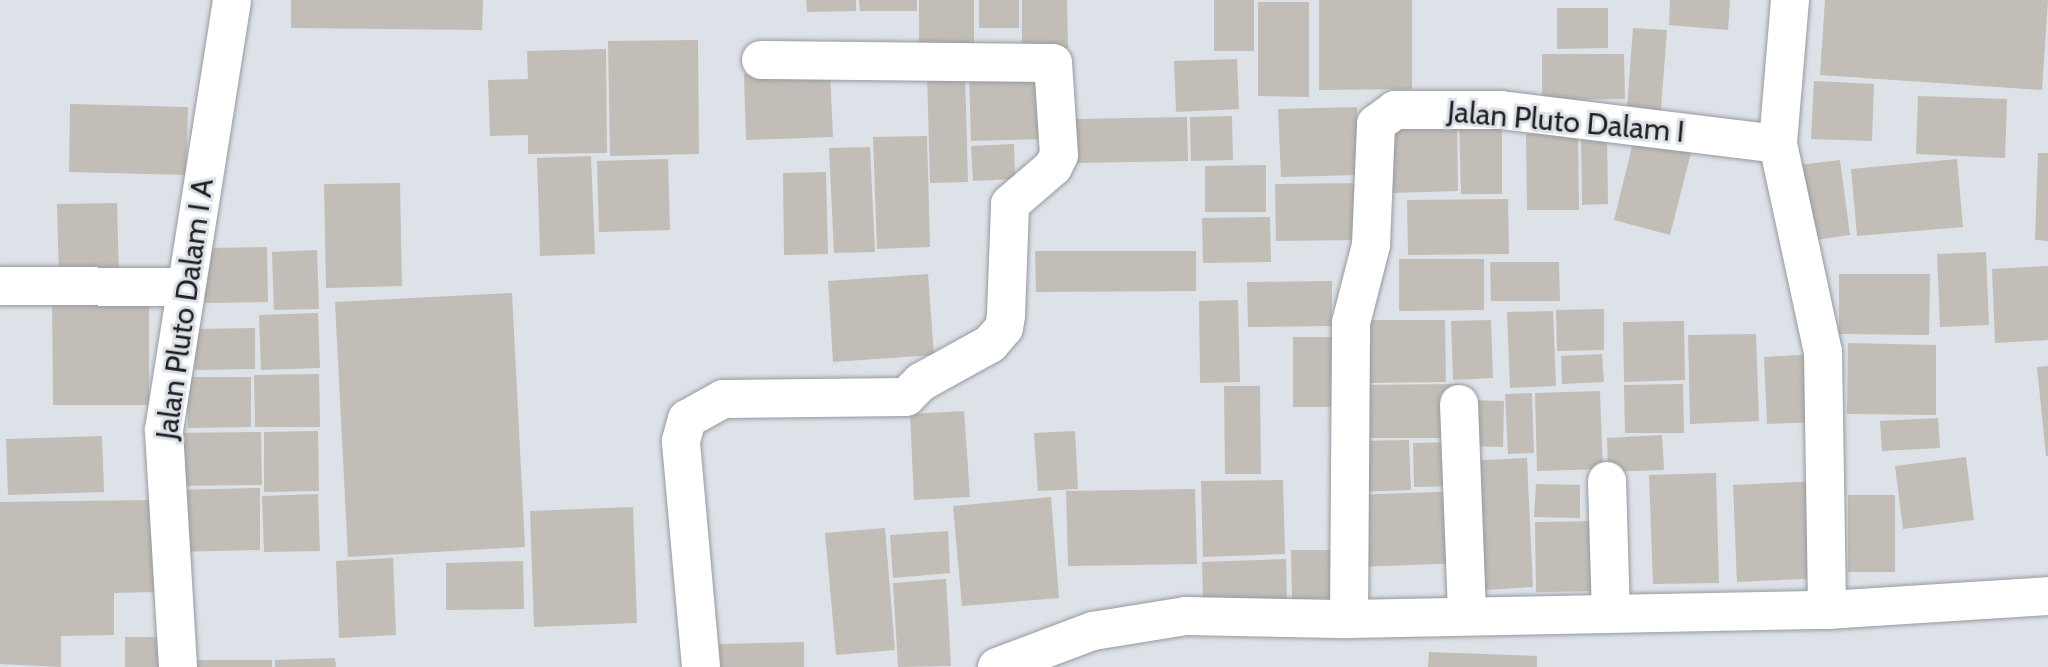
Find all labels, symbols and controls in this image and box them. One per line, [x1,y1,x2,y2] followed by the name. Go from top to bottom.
[1446,94,1686,150] street label: Jalan Pluto Dalam I
[149,176,221,442] street label: Jalan Pluto Dalam I A

